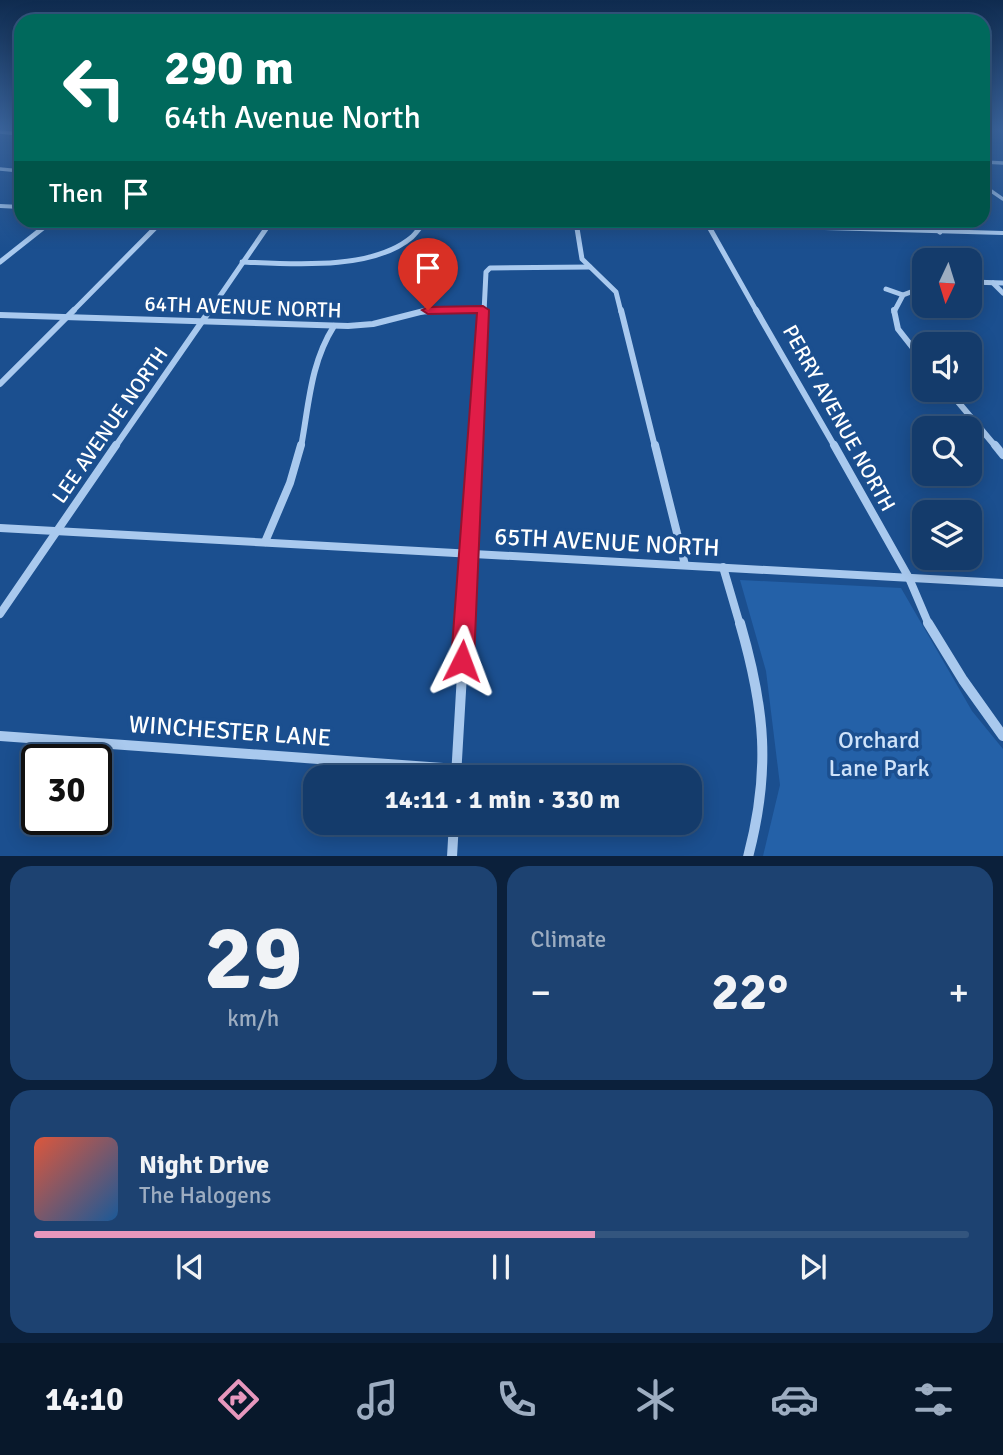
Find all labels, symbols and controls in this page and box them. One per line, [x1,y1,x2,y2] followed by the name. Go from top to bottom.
[164,38,294,98] text: 290 m
[49,42,140,133] icon: left
[164,98,421,137] text: 64th Avenue North
[117,175,155,213] icon: arrive
[49,178,103,210] text: Then
[398,238,458,310] pin
[912,248,982,318] north arrow
[912,248,982,570] map controls
[409,249,447,287] icon: arrive
[144,291,342,323] street label: 64TH AVENUE NORTH
[777,320,901,516] street label: PERRY AVENUE NORTH
[912,332,982,402] button: sound
[46,342,174,508] street label: LEE AVENUE NORTH
[912,416,982,486] button: search
[912,500,982,570] button: layers
[494,521,720,563] street label: 65TH AVENUE NORTH
[425,624,499,698] position arrow
[128,709,332,753] street label: WINCHESTER LANE
[829,725,929,783] park label: Orchard Lane Park
[21,744,112,835] speed limit sign: 30
[385,784,620,816] text: 14:11 · 1 min · 330 m
[204,902,302,1015] text: 29
[531,925,606,954] text: Climate
[711,960,788,1024] text: 22°
[531,969,551,1016] text: −
[948,969,969,1016] text: +
[227,1004,279,1033] text: km/h
[139,1149,269,1181] text: Night Drive
[139,1181,271,1210] text: The Halogens
[171,1248,209,1286] icon: previous
[482,1248,520,1286] icon: pause
[794,1248,832,1286] icon: next
[214,1375,263,1424] icon: directions
[353,1375,402,1424] icon: music
[492,1375,541,1424] icon: phone
[631,1375,680,1424] icon: climate
[770,1375,819,1424] icon: car
[909,1375,958,1424] icon: filters
[45,1380,124,1419] text: 14:10

